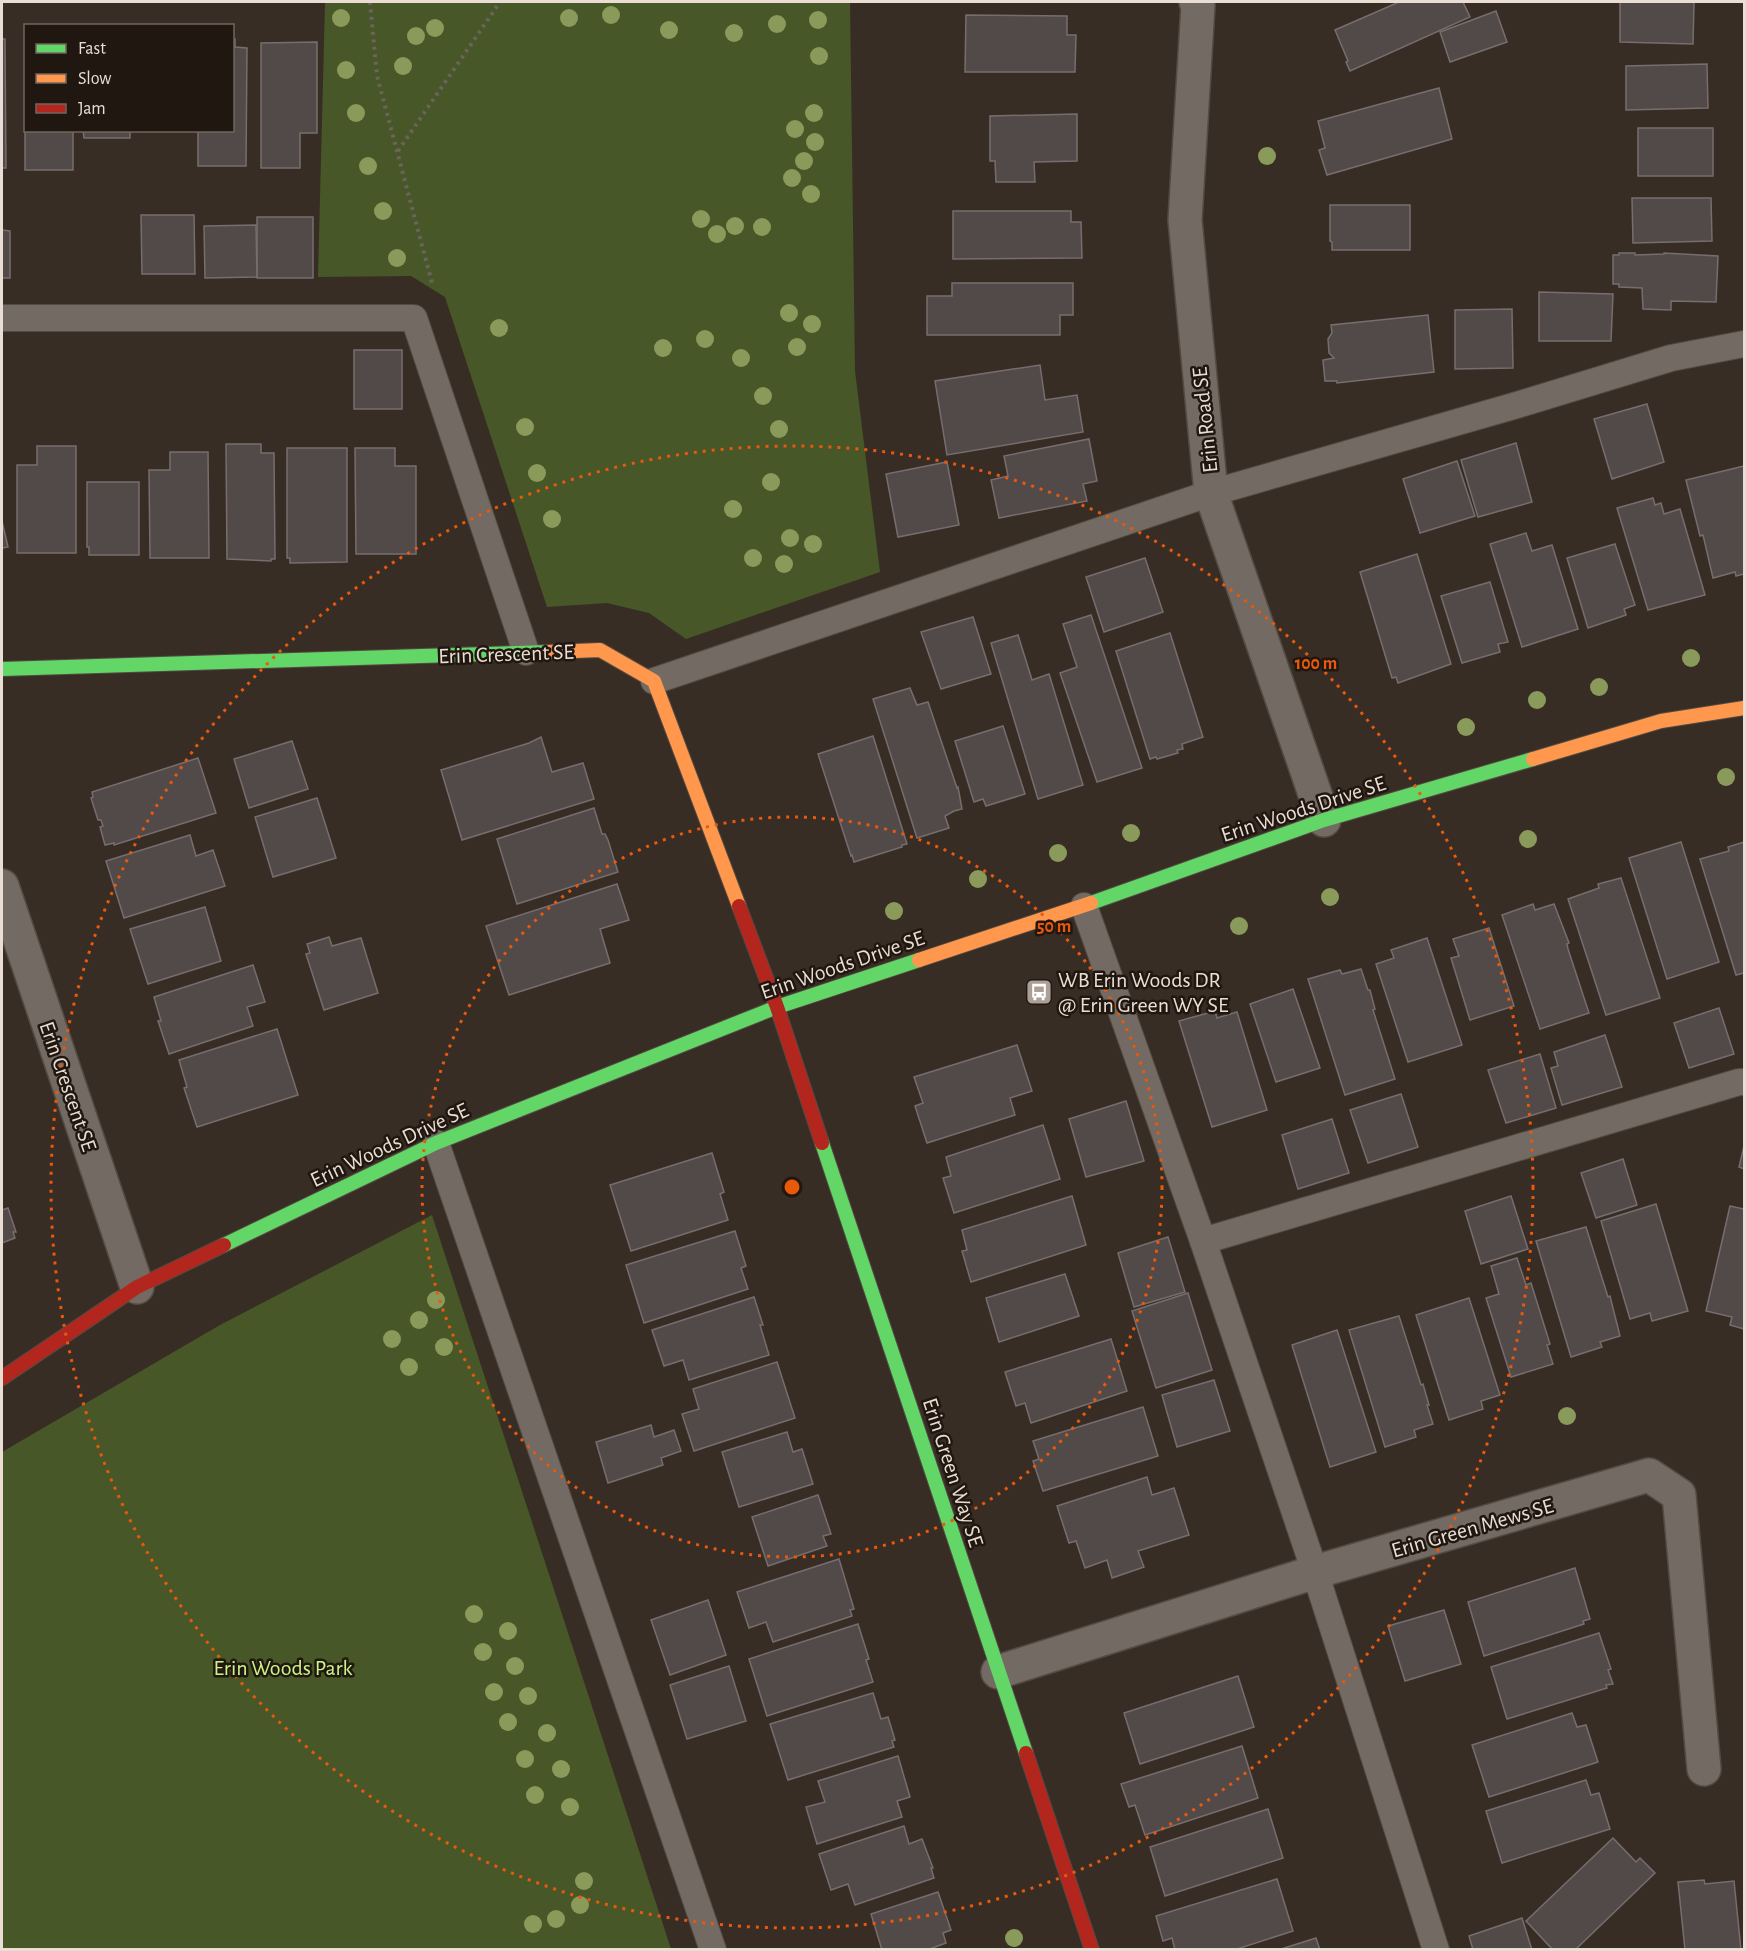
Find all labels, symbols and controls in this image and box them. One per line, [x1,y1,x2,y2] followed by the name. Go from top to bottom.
[24,24,234,132] legend
[78,40,106,58] text: Fast
[78,70,111,88] text: Slow
[78,100,106,118] text: Jam
[1188,366,1221,474] street label: Erin Road SE
[438,641,575,667] street label: Erin Crescent SE
[1295,655,1337,673] text: 100 m
[1218,772,1389,846] street label: Erin Woods Drive SE
[1037,918,1071,936] text: 50 m
[758,926,927,1003] street label: Erin Woods Drive SE
[1058,969,1229,1016] place label: WB Erin Woods DR @ Erin Green WY SE
[1024,977,1054,1007] bus stop icon: WB Erin Woods DR @ Erin Green WY SE
[36,1019,101,1154] street label: Erin Crescent SE
[307,1099,472,1191] street label: Erin Woods Drive SE
[782,1177,802,1197] centre of rings
[919,1395,988,1550] street label: Erin Green Way SE
[1389,1494,1556,1562] street label: Erin Green Mews SE
[213,1657,353,1679] park label: Erin Woods Park

